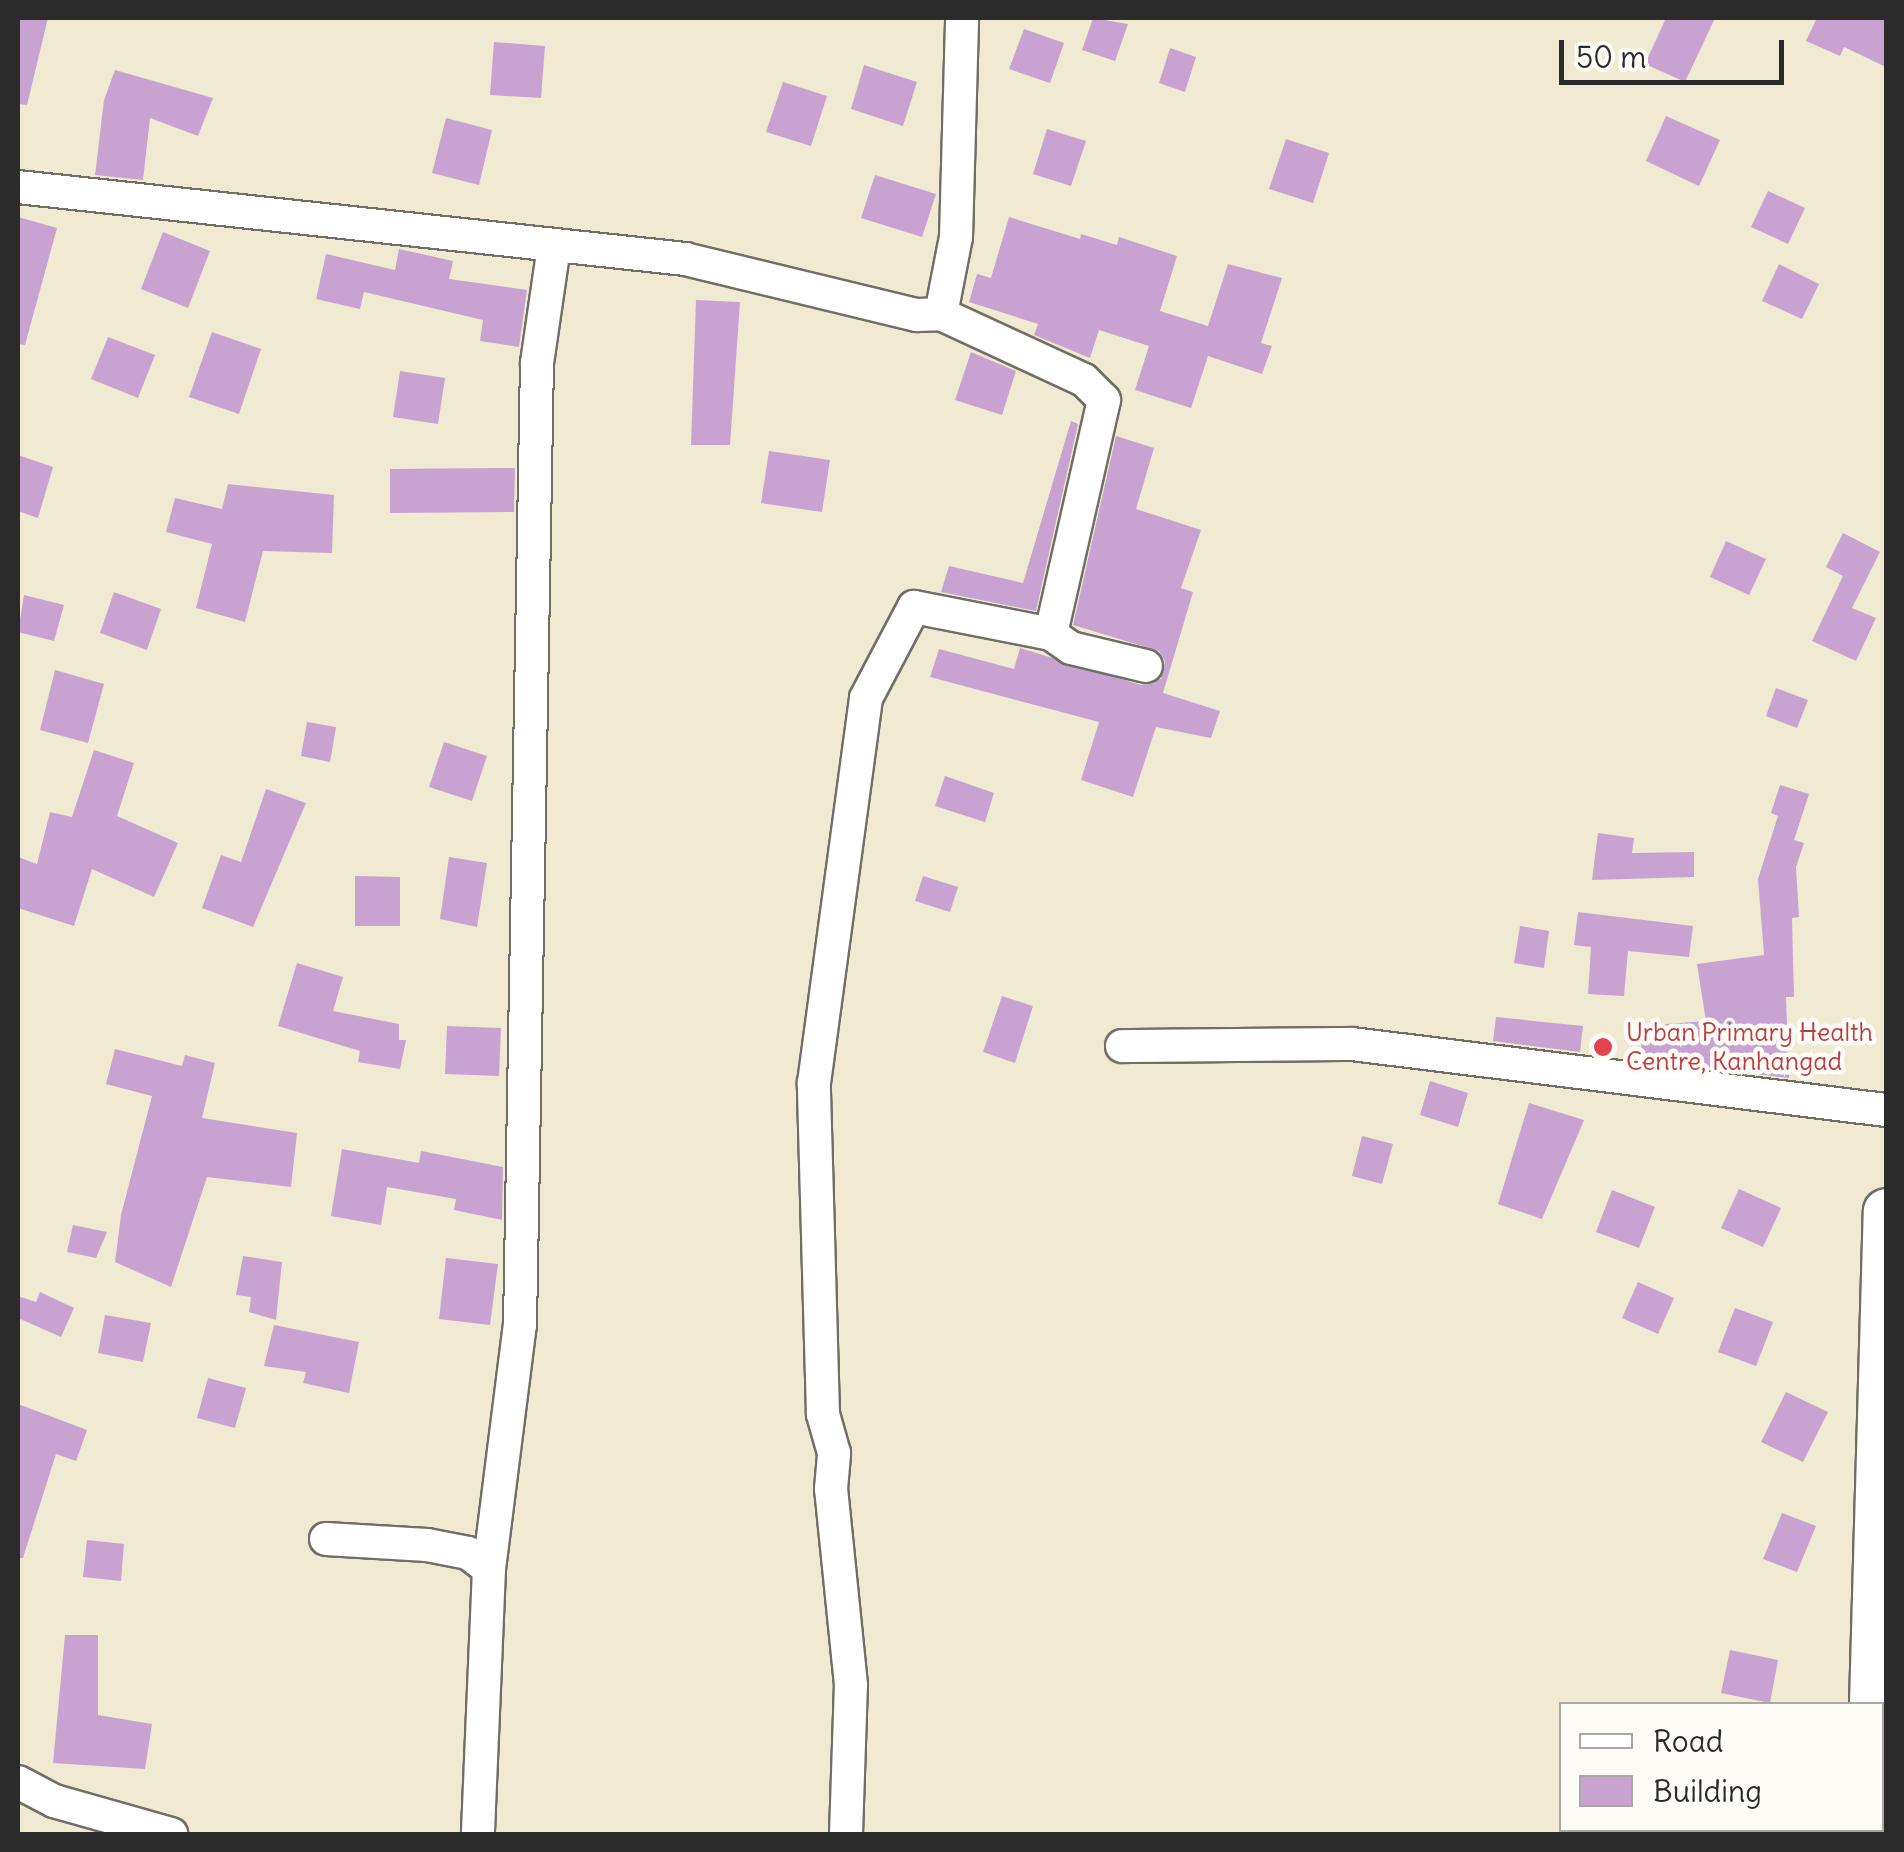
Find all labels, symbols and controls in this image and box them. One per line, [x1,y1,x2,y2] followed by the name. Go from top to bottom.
[1564,20,1789,82] scale bar
[1576,38,1646,76] text: 50 m
[1626,1018,1873,1077] place label: Urban Primary Health Centre, Kanhangad
[1590,1034,1616,1060] marker: Urban Primary Health Centre, Kanhangad
[1559,1702,1884,1832] legend
[1653,1722,1723,1760] text: Road
[1653,1772,1762,1810] text: Building

